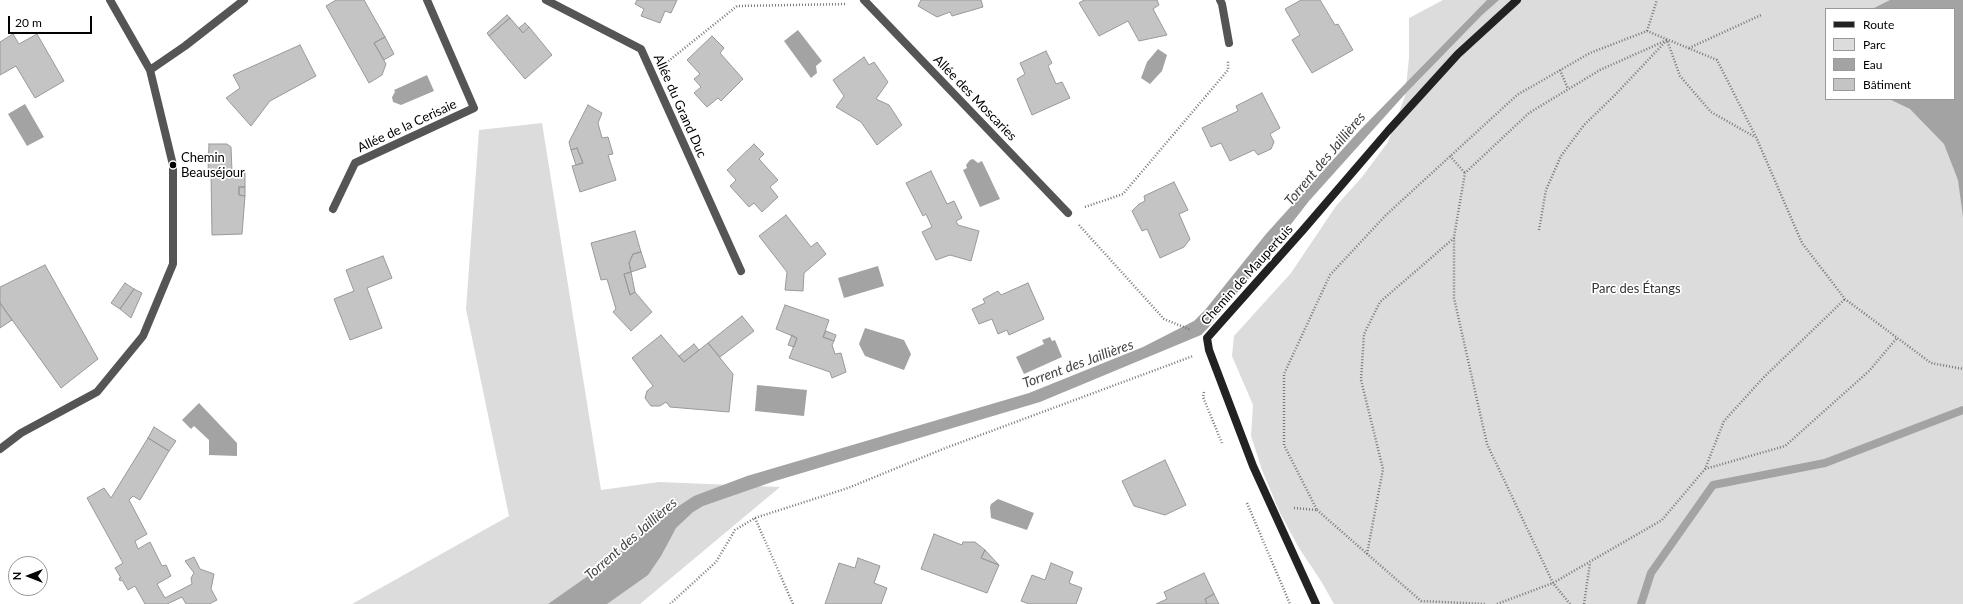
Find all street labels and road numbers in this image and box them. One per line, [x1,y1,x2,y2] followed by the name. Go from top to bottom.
[650,52,710,160] street label: Allée du Grand Duc
[930,52,1020,144] street label: Allée des Moscaries
[355,96,459,156] street label: Allée de la Cerisaie
[1198,222,1296,328] street label: Chemin de Maupertuis

